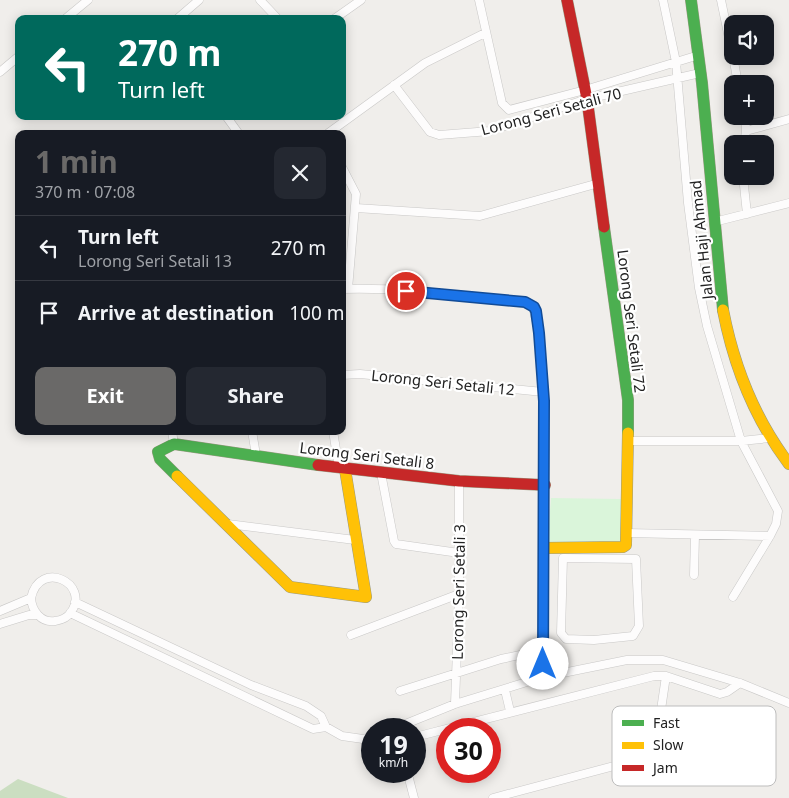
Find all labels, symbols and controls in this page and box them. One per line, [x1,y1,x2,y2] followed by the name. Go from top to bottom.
[724,15,774,185] map controls
[724,15,774,65] button: sound
[118,29,221,76] text: 270 m
[35,35,100,100] icon: left
[118,74,205,104] text: Turn left
[724,75,774,125] button: +
[479,83,623,139] street label: Lorong Seri Setali 70
[724,135,774,185] button: −
[35,141,118,182] text: 1 min
[274,147,326,199] button: close
[685,179,717,303] street label: Jalan Haji Ahmad
[35,181,135,203] text: 370 m · 07:08
[78,224,159,250] text: Turn left
[35,234,63,262] icon: left
[271,235,326,261] text: 270 m
[613,248,651,394] street label: Lorong Seri Setali 72
[78,250,232,272] text: Lorong Seri Setali 13
[385,270,427,312] pin
[392,277,420,305] icon: arrive
[35,299,63,327] icon: arrive
[78,300,274,326] text: Arrive at destination
[289,300,345,326] text: 100 m
[370,365,516,399] street label: Lorong Seri Setali 12
[35,367,176,425] button: Exit
[186,367,326,425] button: Share
[298,437,436,473] street label: Lorong Seri Setali 8
[447,524,469,660] street label: Lorong Seri Setali 3
[516,637,568,689] position arrow
[612,706,776,786] legend
[653,713,680,732] text: Fast
[436,718,501,783] speed limit sign: 30
[379,727,408,761] text: 19
[653,735,684,754] text: Slow
[379,754,408,771] text: km/h
[651,758,678,777] text: Jam

